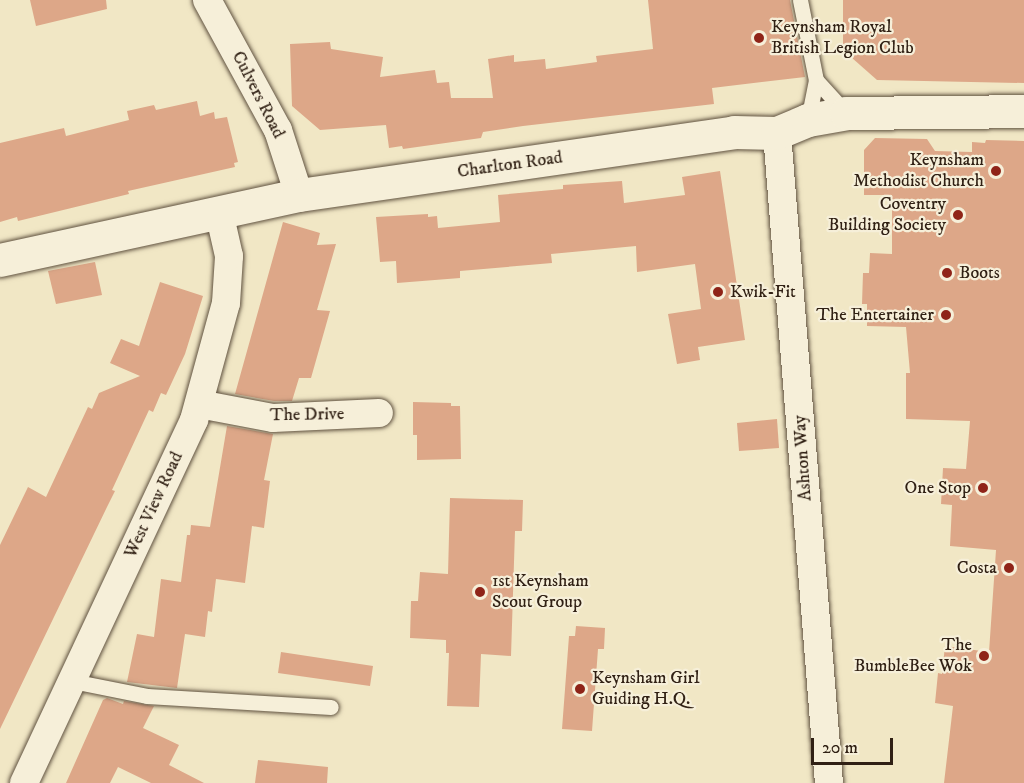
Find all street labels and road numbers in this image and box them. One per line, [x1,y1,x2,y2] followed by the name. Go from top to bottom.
[227,48,289,142] street label: Culvers Road
[456,147,564,183] street label: Charlton Road
[270,404,344,426] street label: The Drive
[789,414,817,502] street label: Ashton Way
[120,448,188,562] street label: West View Road

